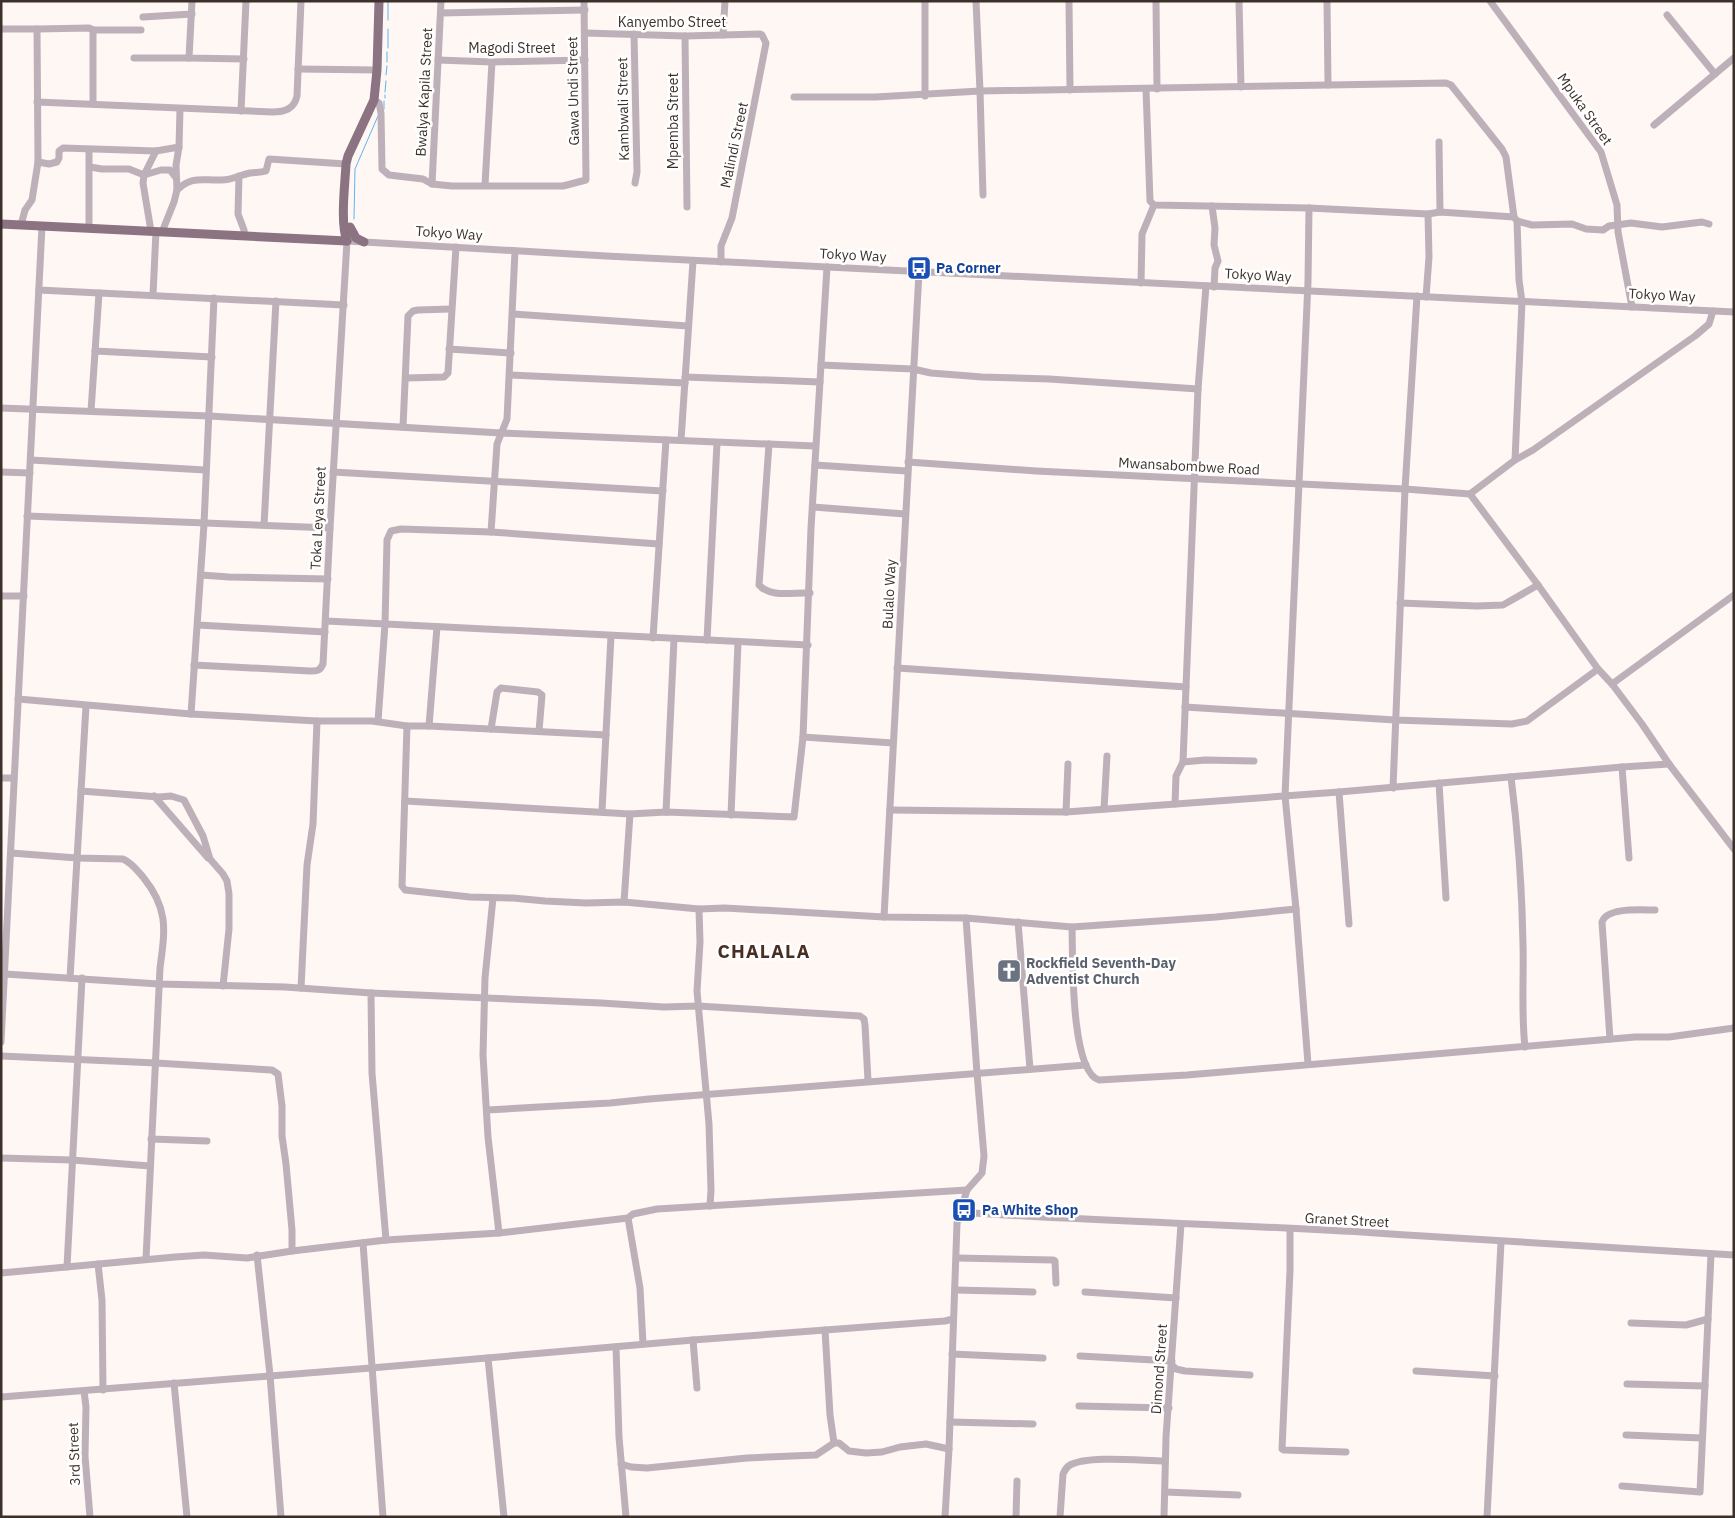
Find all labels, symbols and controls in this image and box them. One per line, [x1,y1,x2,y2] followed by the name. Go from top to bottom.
[618,13,726,31] street label: Kanyembo Street
[412,27,436,157] street label: Bwalya Kapila Street
[563,36,583,146] street label: Gawa Undi Street
[468,39,556,57] street label: Magodi Street
[613,57,633,161] street label: Kambwali Street
[1554,69,1616,149] street label: Mpuka Street
[664,73,682,169] street label: Mpemba Street
[716,100,752,190] street label: Malindi Street
[415,222,483,244] street label: Tokyo Way
[819,244,887,266] street label: Tokyo Way
[906,255,932,281] bus stop icon: Pa Corner
[936,259,1001,277] place label: Pa Corner
[1224,264,1292,286] street label: Tokyo Way
[1628,284,1696,306] street label: Tokyo Way
[1118,453,1260,479] street label: Mwansabombwe Road
[306,466,330,570] street label: Toka Leya Street
[878,559,900,629] street label: Bulalo Way
[718,939,810,963] district label: CHALALA
[1026,954,1176,988] place label: Rockfield Seventh-Day Adventist Church
[996,958,1022,984] church icon: Rockfield Seventh-Day Adventist Church
[951,1197,977,1223] bus stop icon: Pa White Shop
[982,1201,1078,1219] place label: Pa White Shop
[1304,1209,1390,1231] street label: Granet Street
[1147,1323,1171,1415] street label: Dimond Street
[64,1422,84,1486] street label: 3rd Street

